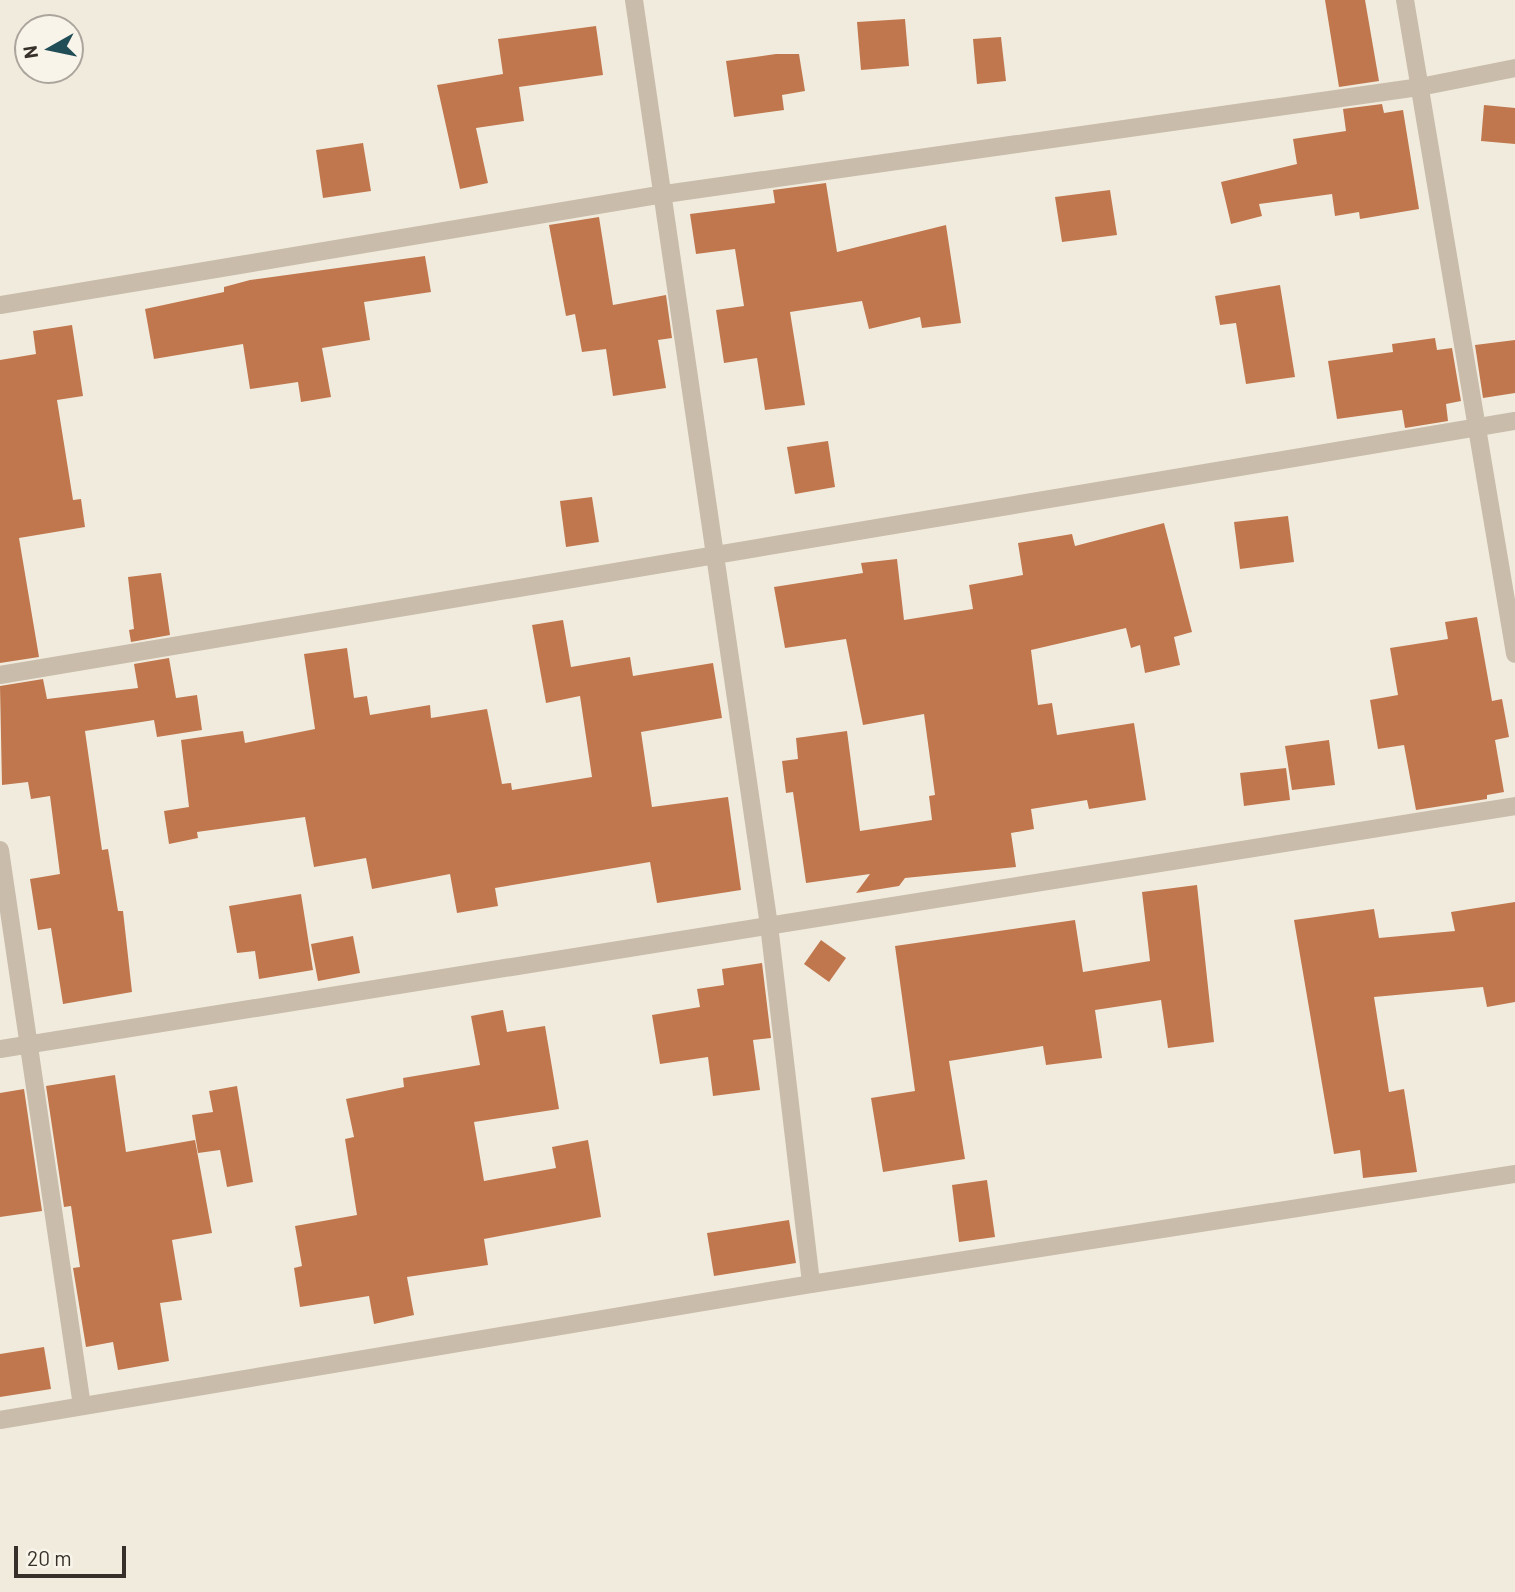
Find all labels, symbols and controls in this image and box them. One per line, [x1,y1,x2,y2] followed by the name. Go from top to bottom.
[14,14,84,84] north arrow
[17,44,42,60] text: N
[18,1532,130,1576] scale bar
[27,1545,72,1570] text: 20 m

